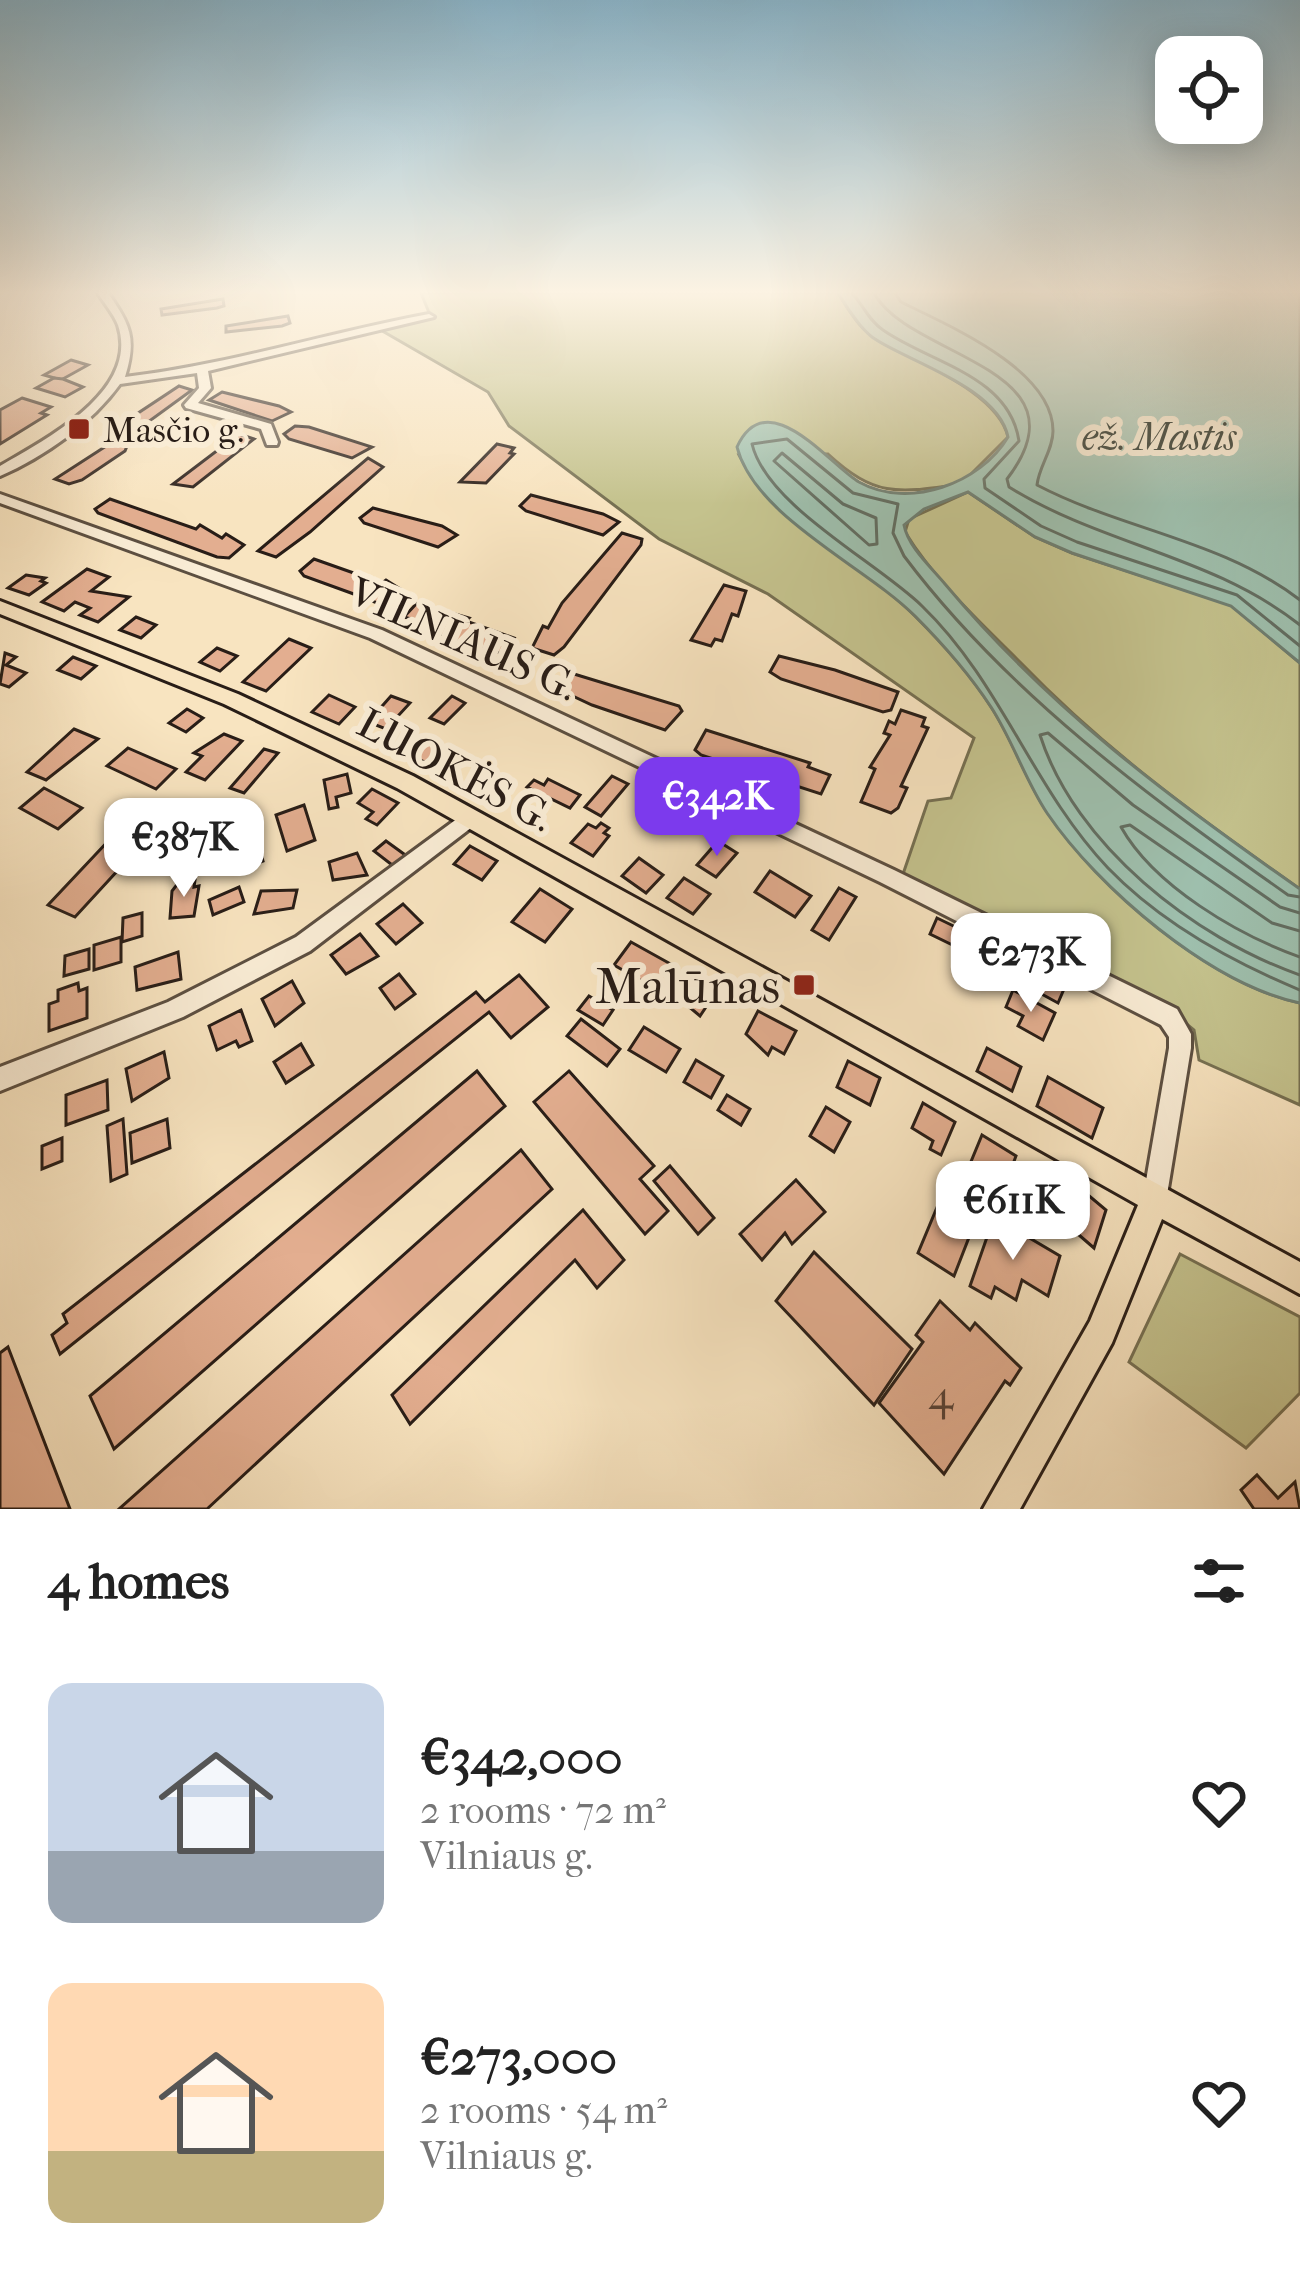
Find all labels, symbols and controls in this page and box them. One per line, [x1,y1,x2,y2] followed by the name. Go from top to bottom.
[1155,36,1263,144] map controls
[1155,36,1263,144] button: locate
[103,409,244,451] place label: Masčio g.
[1082,414,1237,460] water label: ež. Mastis
[66,416,92,442] marker: Masčio g.
[341,567,585,712] street label: VILNIAUS G.
[349,698,561,842] street label: LUOKĖS G.
[633,757,801,859] pin: €342K
[662,773,772,819] text: €342K
[100,798,268,900] pin: €387K
[131,814,237,860] text: €387K
[947,913,1115,1015] pin: €273K
[978,929,1084,975] text: €273K
[595,956,780,1016] place label: Malūnas
[791,972,817,998] marker: Malūnas
[929,1161,1097,1263] pin: €611K
[963,1177,1063,1223] text: €611K
[929,1371,955,1420] house number: 4
[1186,1548,1252,1614] icon: filters
[48,1551,229,1611] text: 4 homes
[420,1727,623,1787] text: €342,000
[144,1731,288,1875] icon: home
[1186,1770,1252,1836] icon: heart
[420,1787,666,1833] text: 2 rooms · 72 m²
[420,1833,593,1879] text: Vilniaus g.
[420,2027,617,2087] text: €273,000
[144,2031,288,2175] icon: home
[1186,2070,1252,2136] icon: heart
[420,2087,667,2133] text: 2 rooms · 54 m²
[420,2133,593,2179] text: Vilniaus g.

